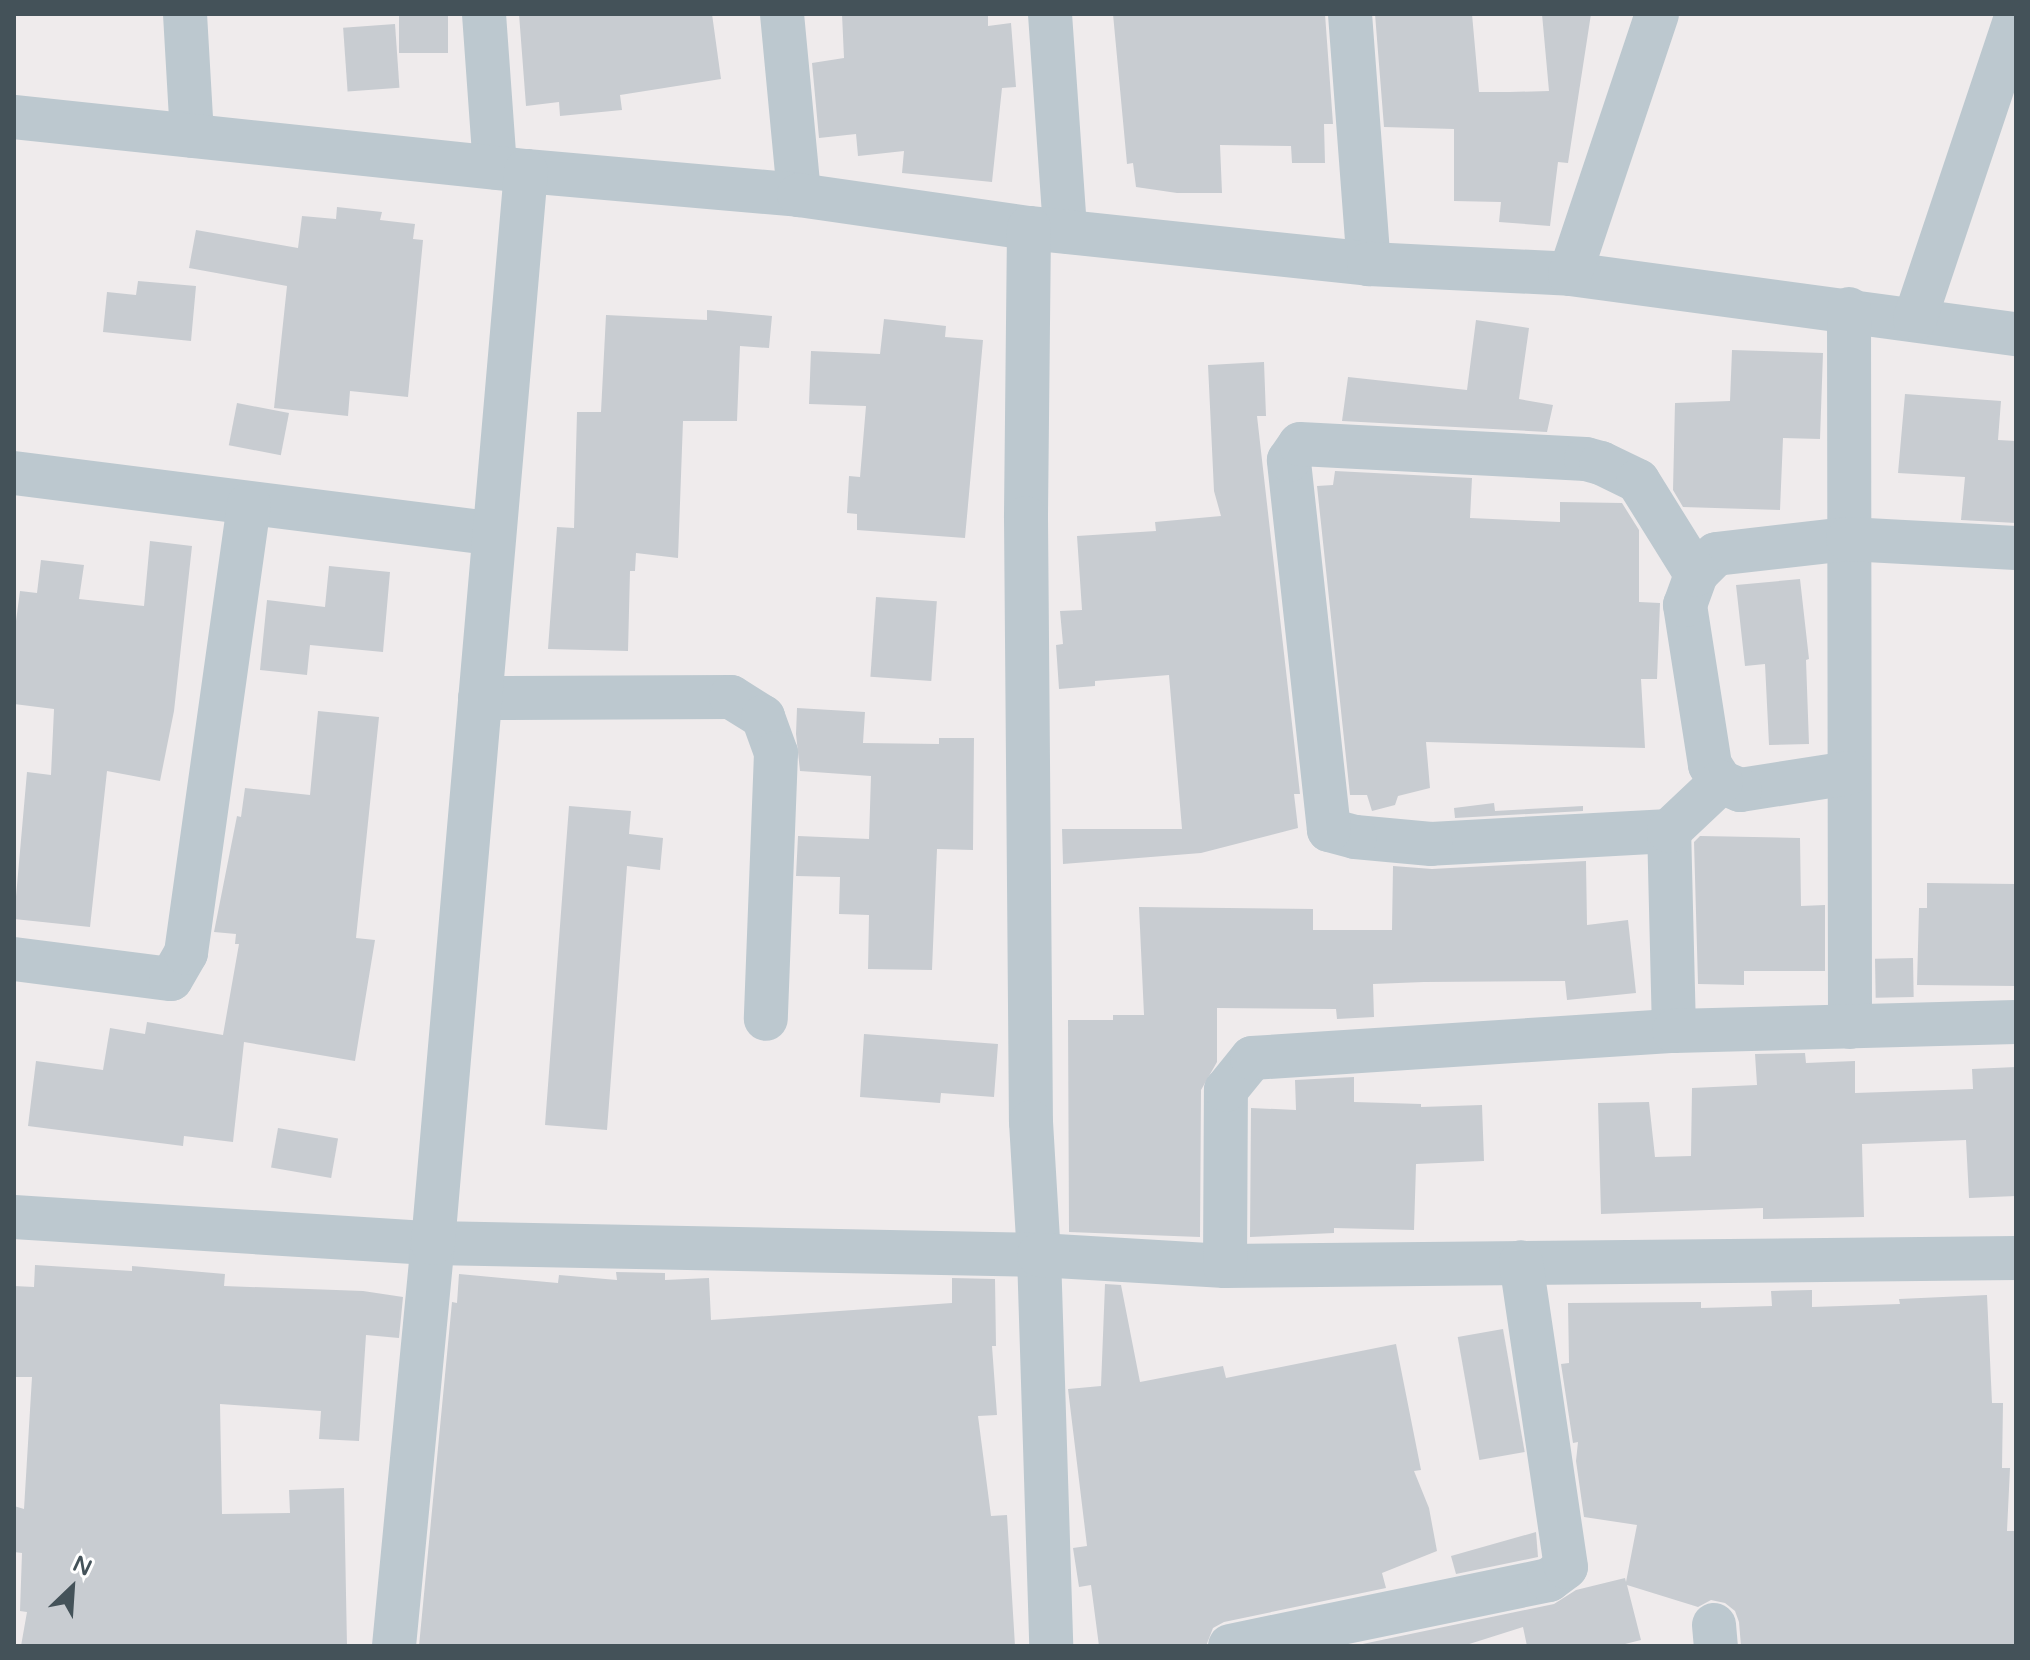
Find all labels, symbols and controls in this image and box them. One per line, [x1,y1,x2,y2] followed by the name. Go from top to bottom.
[32,1548,112,1628] north arrow
[69,1551,96,1582] text: N

